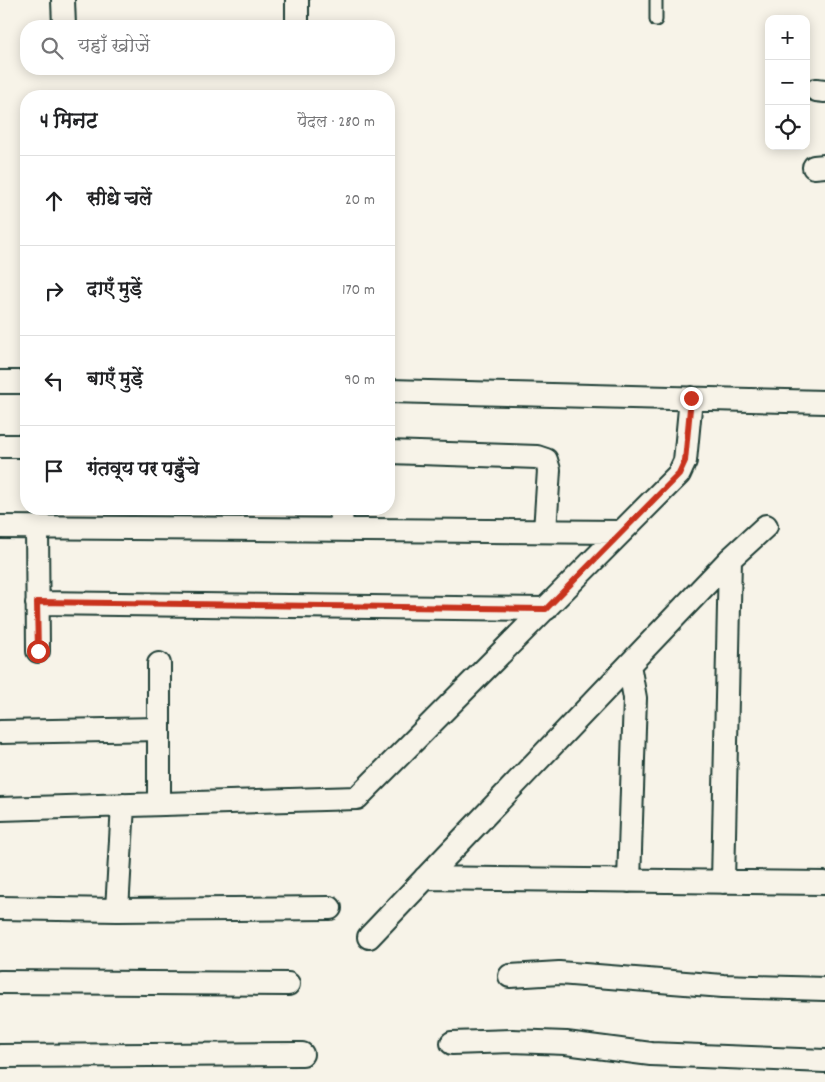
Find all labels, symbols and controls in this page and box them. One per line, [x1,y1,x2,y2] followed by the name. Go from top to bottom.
[765,15,810,150] map controls
[765,15,810,60] button: +
[20,20,395,75] search box
[38,34,66,62] icon: search
[78,34,150,61] text: यहाँ खोजें
[765,60,810,105] button: −
[765,105,810,150] button: locate
[40,108,98,138] text: 4 मिनट
[297,111,375,134] text: पैदल · 280 m
[40,187,68,215] icon: ahead
[87,187,152,214] text: सीधे चलें
[345,189,375,212] text: 20 m
[40,277,68,305] icon: right
[87,277,142,304] text: दाएँ मुड़ें
[342,279,375,302] text: 170 m
[40,367,68,395] icon: left
[87,367,143,394] text: बाएँ मुड़ें
[344,369,375,392] text: 90 m
[680,387,703,410] route end
[40,457,68,485] icon: arrive
[87,457,199,484] text: गंतव्य पर पहुँचे
[27,640,50,663] route start

